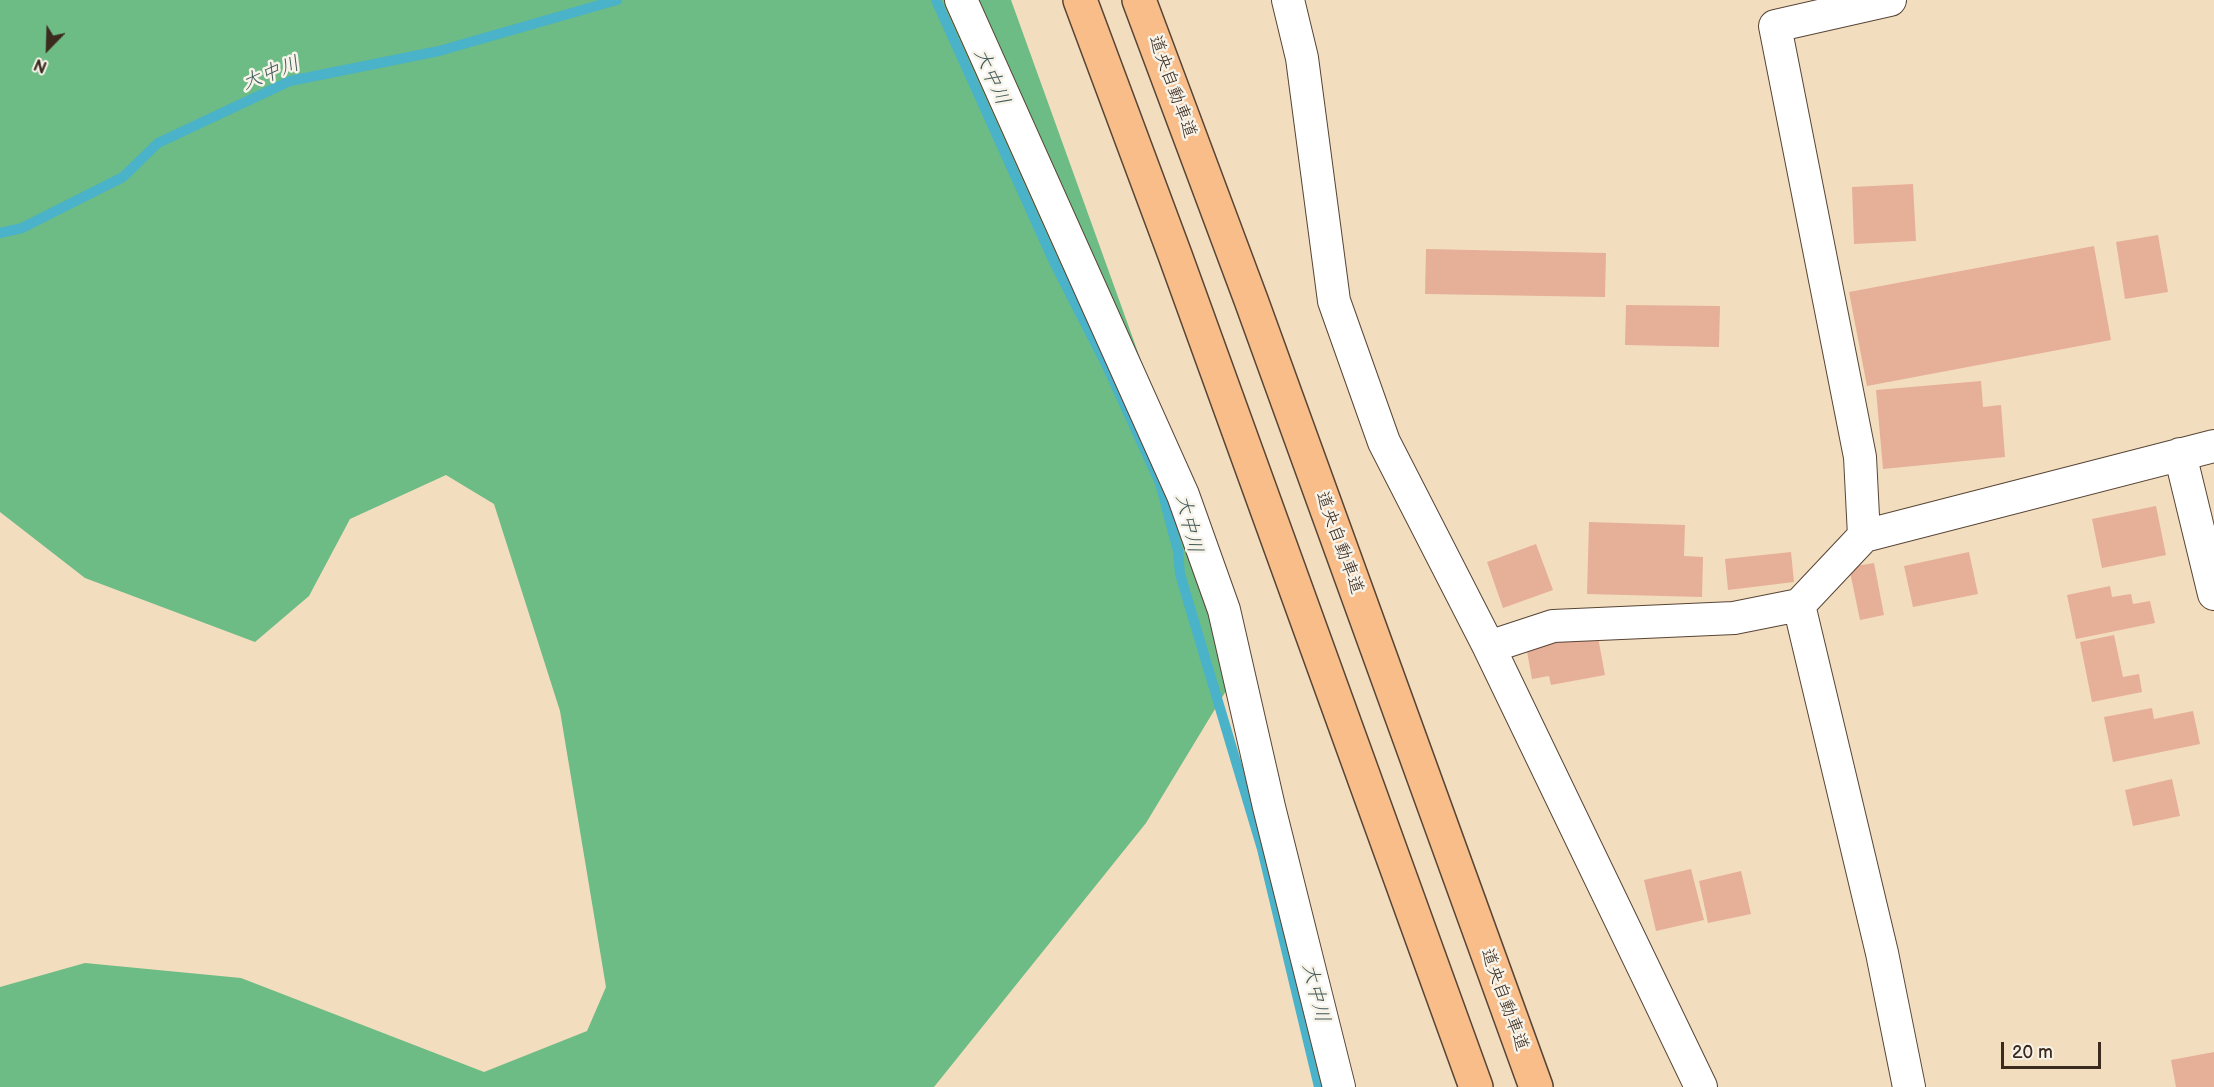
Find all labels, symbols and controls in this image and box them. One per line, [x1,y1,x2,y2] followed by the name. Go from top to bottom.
[18,18,78,78] north arrow
[1143,33,1201,141] street label: 道央自動車道
[968,45,1014,109] water label: 大中川
[239,52,303,96] water label: 大中川
[32,54,50,76] text: N
[1310,489,1368,597] street label: 道央自動車道
[1170,492,1206,556] water label: 大中川
[1475,946,1533,1054] street label: 道央自動車道
[1296,961,1334,1025] water label: 大中川
[2004,1030,2104,1068] scale bar
[2012,1042,2053,1063] text: 20 m

